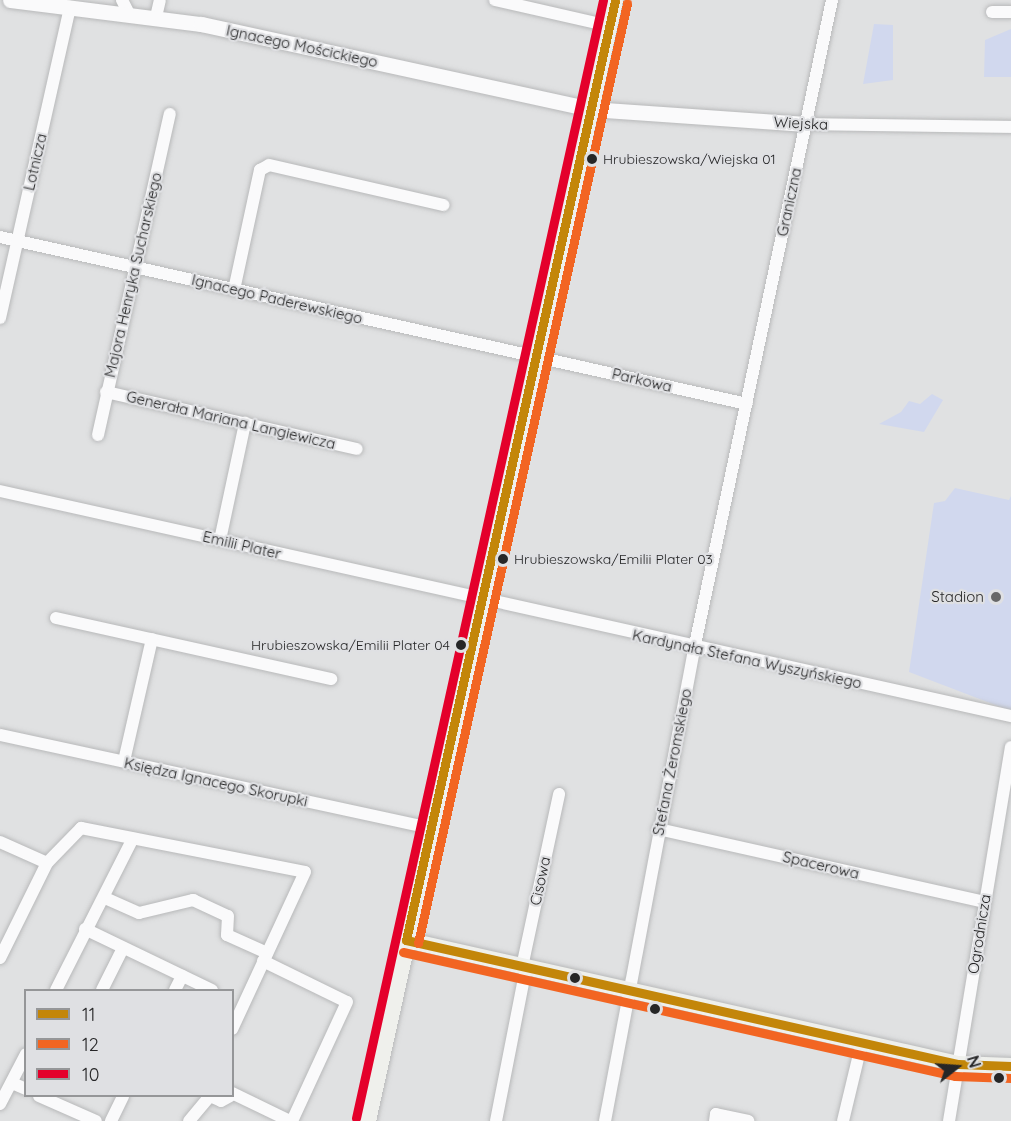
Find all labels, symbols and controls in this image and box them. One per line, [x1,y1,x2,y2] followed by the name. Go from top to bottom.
[225,21,379,71] street label: Ignacego Mościckiego
[773,113,829,133] street label: Wiejska
[20,132,50,192] street label: Lotnicza
[603,151,776,167] place label: Hrubieszowska/Wiejska 01
[586,153,598,165] marker: Hrubieszowska/Wiejska 01
[773,166,805,238] street label: Graniczna
[101,171,165,379] street label: Majora Henryka Sucharskiego
[190,271,364,327] street label: Ignacego Paderewskiego
[610,364,674,396] street label: Parkowa
[125,387,337,453] street label: Generała Mariana Langiewicza
[201,527,283,563] street label: Emilii Plater
[514,551,713,567] place label: Hrubieszowska/Emilii Plater 03
[497,553,509,565] marker: Hrubieszowska/Emilii Plater 03
[931,588,984,606] place label: Stadion
[989,590,1003,604] marker: Stadion
[631,626,863,692] street label: Kardynała Stefana Wyszyńskiego
[251,637,450,653] place label: Hrubieszowska/Emilii Plater 04
[455,639,467,651] marker: Hrubieszowska/Emilii Plater 04
[649,687,695,837] street label: Stefana Żeromskiego
[123,754,309,810] street label: Księdza Ignacego Skorupki
[781,847,861,883] street label: Spacerowa
[526,855,554,907] street label: Cisowa
[964,893,994,975] street label: Ogrodnicza
[569,972,581,984] unlabelled marker
[24,989,234,1097] legend
[82,1003,95,1026] text: 11
[649,1003,661,1015] unlabelled marker
[82,1033,99,1056] text: 12
[927,1037,987,1097] north arrow
[963,1053,985,1070] text: N
[82,1063,99,1086] text: 10
[993,1072,1005,1084] unlabelled marker

